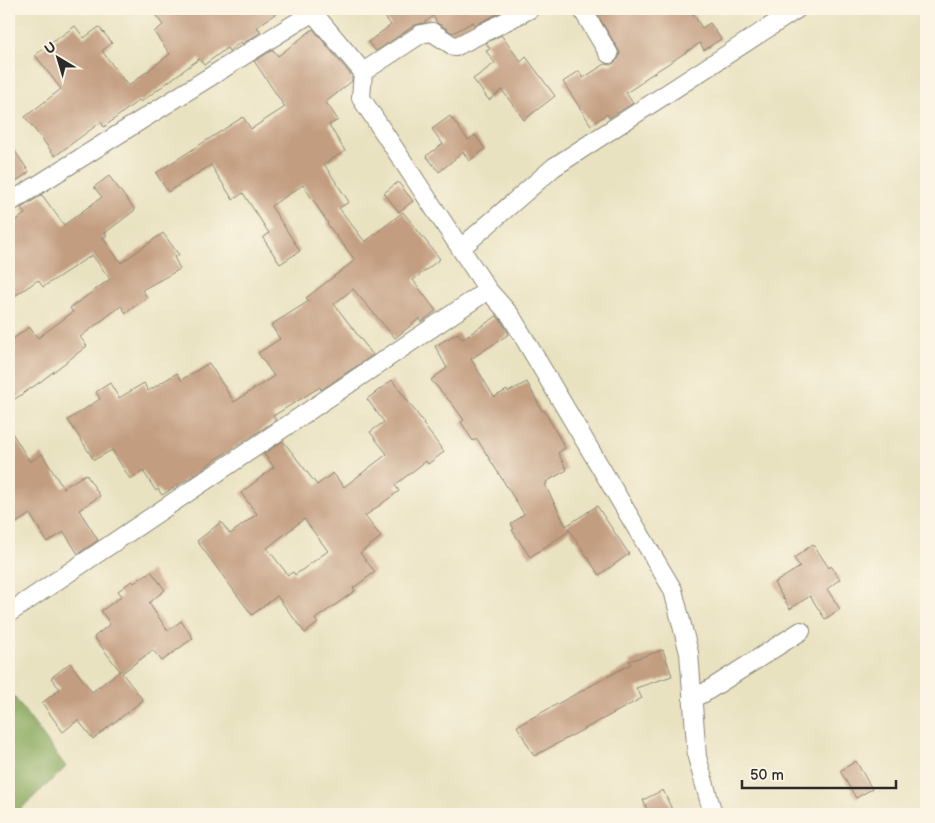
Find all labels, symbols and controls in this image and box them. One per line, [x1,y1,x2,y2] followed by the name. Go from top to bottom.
[32,32,82,82] north arrow
[41,38,59,58] text: U
[742,758,896,790] scale bar
[750,766,784,785] text: 50 m

